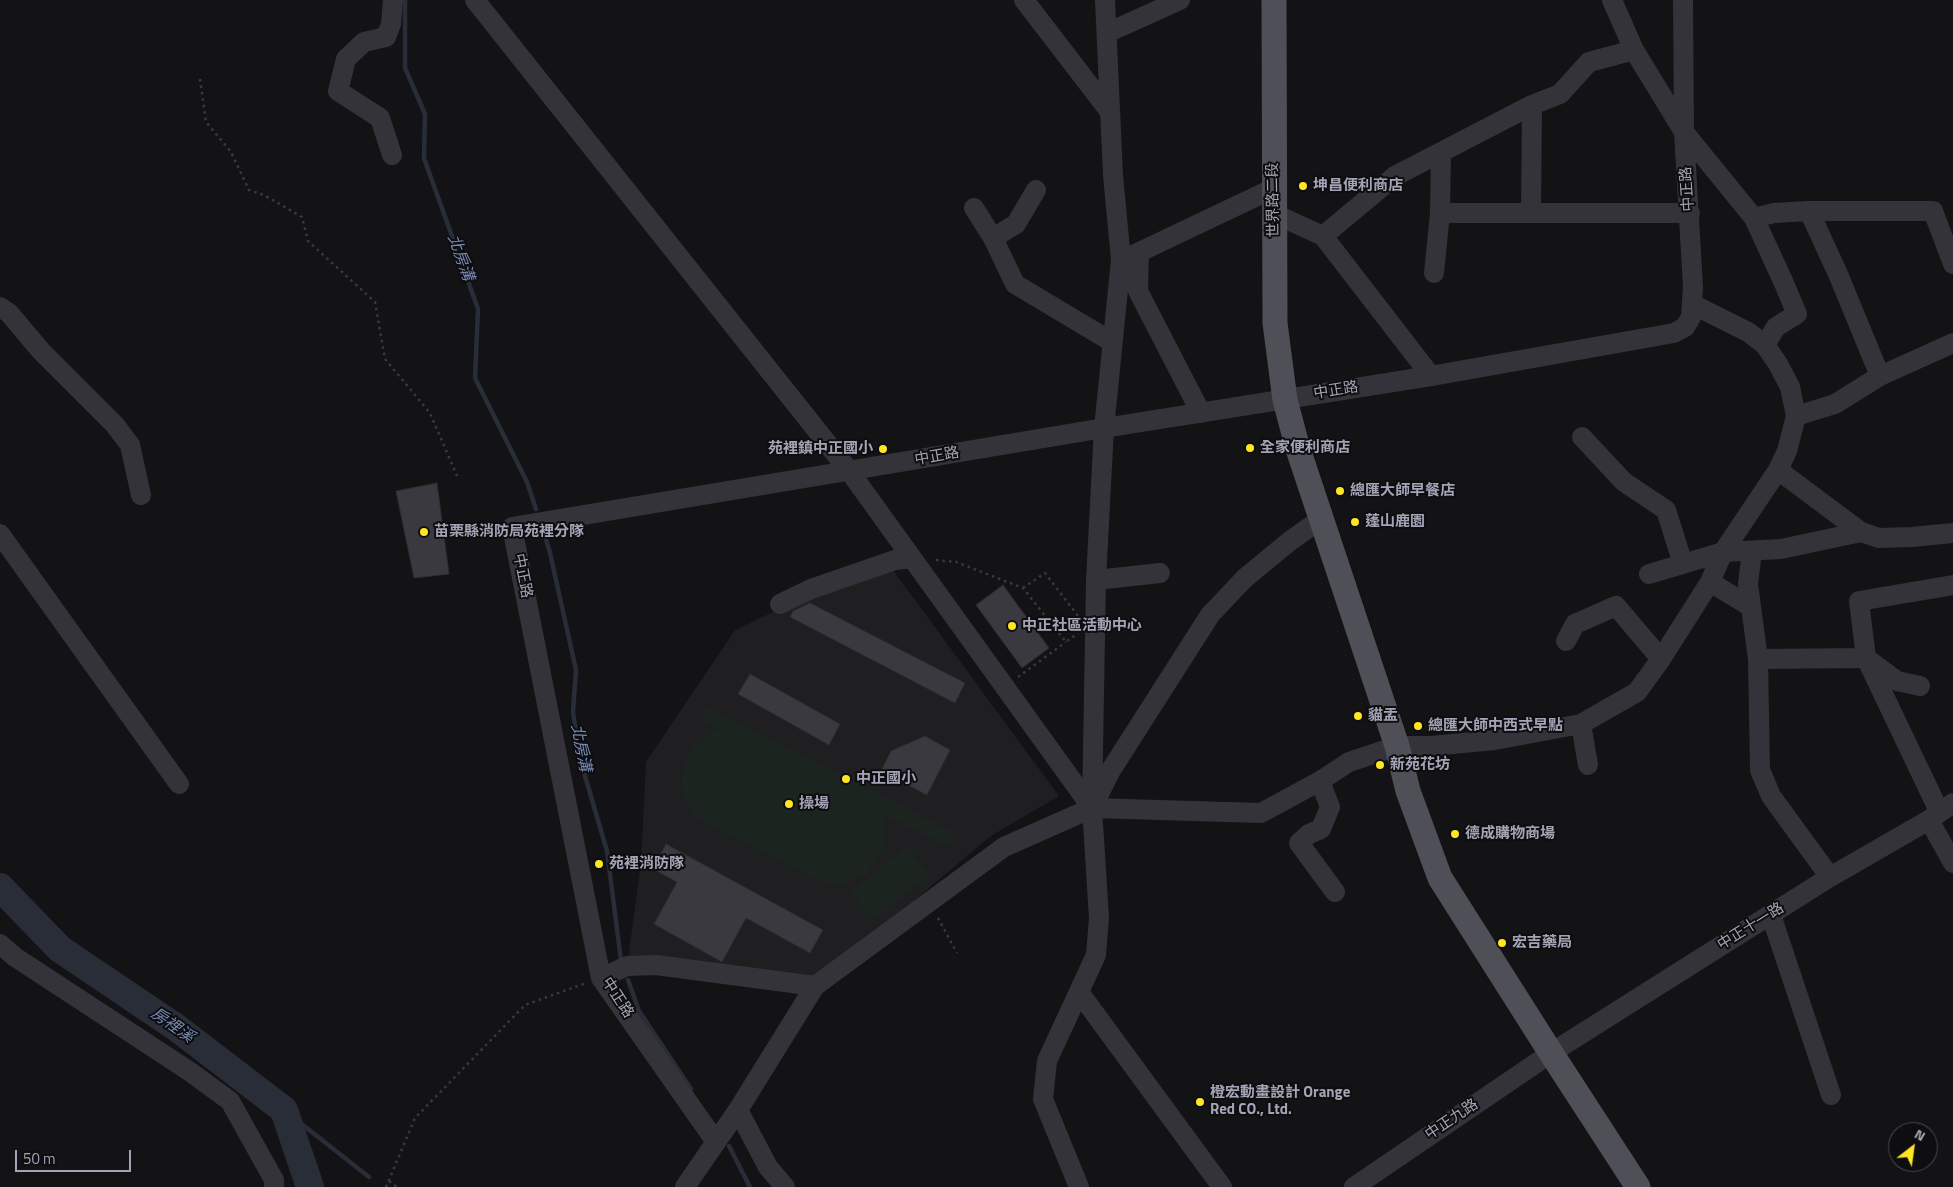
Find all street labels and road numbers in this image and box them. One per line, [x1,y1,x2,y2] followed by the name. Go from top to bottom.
[1264,162,1284,238] street label: 世界路二段
[1677,166,1699,212] street label: 中正路
[1312,379,1360,403] street label: 中正路
[913,444,961,470] street label: 中正路
[509,552,535,600] street label: 中正路
[1714,899,1788,955] street label: 中正十一路
[597,974,637,1022] street label: 中正路
[1422,1096,1482,1144] street label: 中正九路

